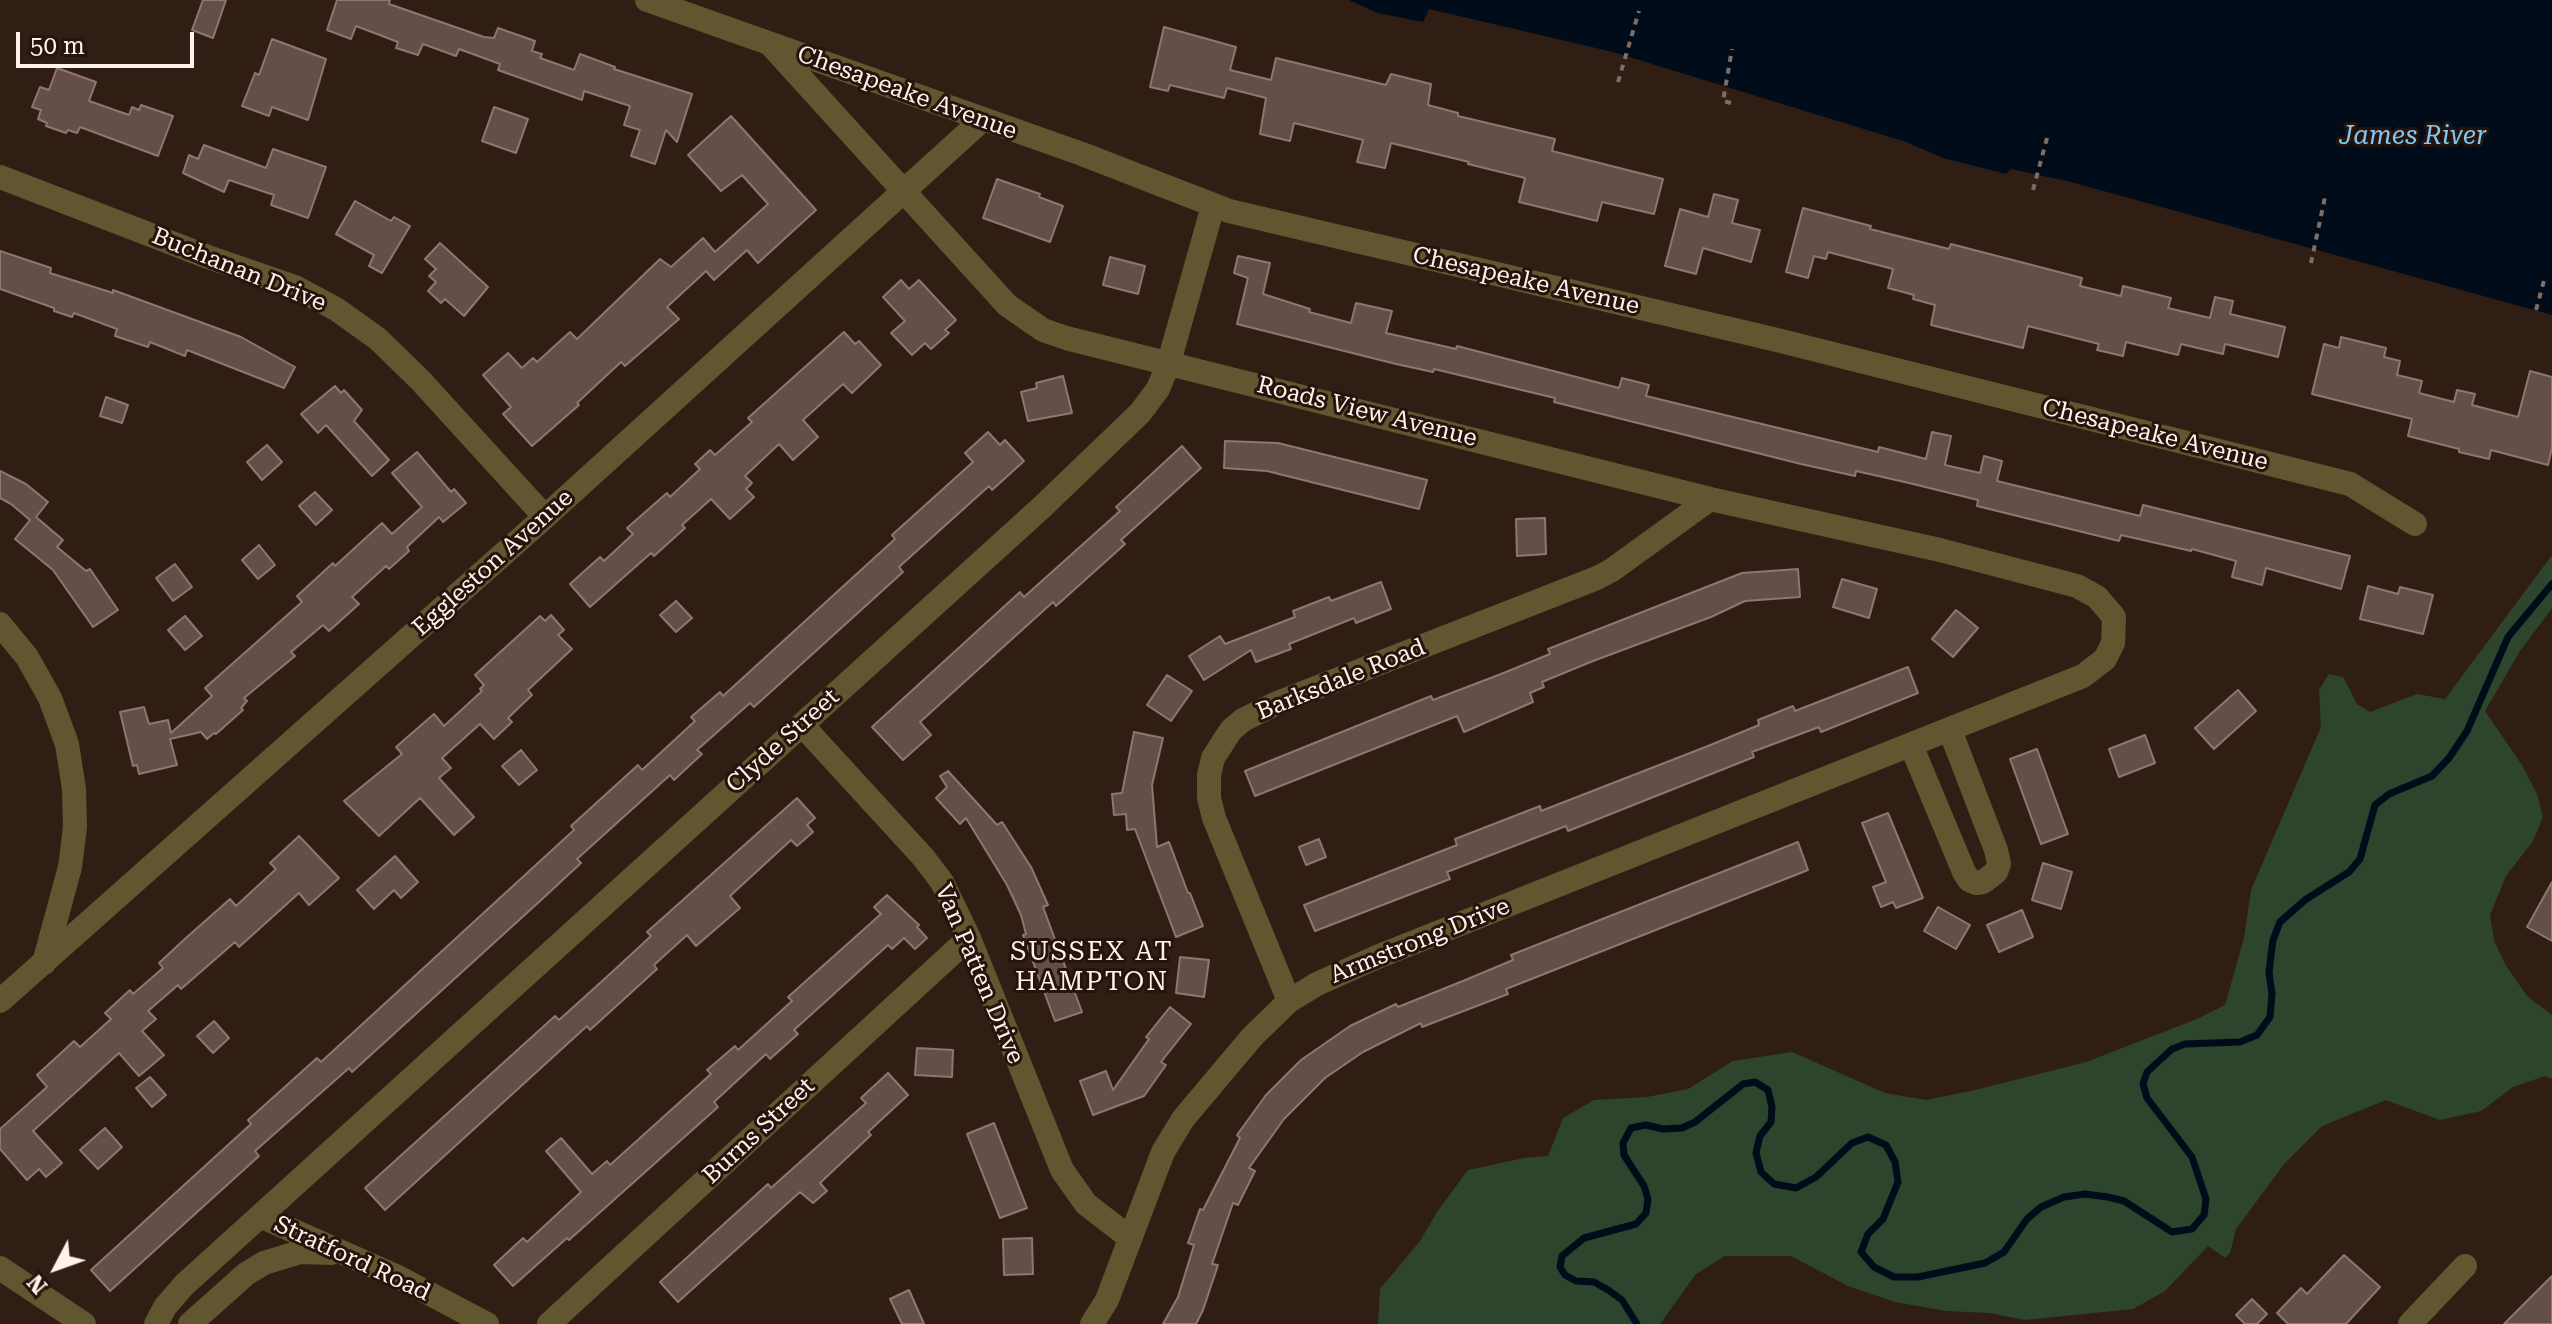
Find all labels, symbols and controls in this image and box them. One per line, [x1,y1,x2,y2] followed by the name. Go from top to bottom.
[20,16,198,66] scale bar
[30,32,85,60] text: 50 m
[793,40,1021,146] street label: Chesapeake Avenue
[2339,120,2487,152] water label: James River
[148,222,330,318] street label: Buchanan Drive
[1410,241,1642,321] street label: Chesapeake Avenue
[1254,371,1480,453] street label: Roads View Avenue
[2039,393,2271,477] street label: Chesapeake Avenue
[407,483,579,643] street label: Eggleston Avenue
[1253,633,1429,727] street label: Barksdale Road
[721,683,845,799] street label: Clyde Street
[928,880,1030,1068] street label: Van Patten Drive
[1326,892,1514,990] street label: Armstrong Drive
[1010,936,1174,998] district label: SUSSEX AT HAMPTON
[697,1072,821,1190] street label: Burns Street
[269,1210,435,1308] street label: Stratford Road
[16,1228,96,1308] north arrow
[23,1269,53,1299] text: N

